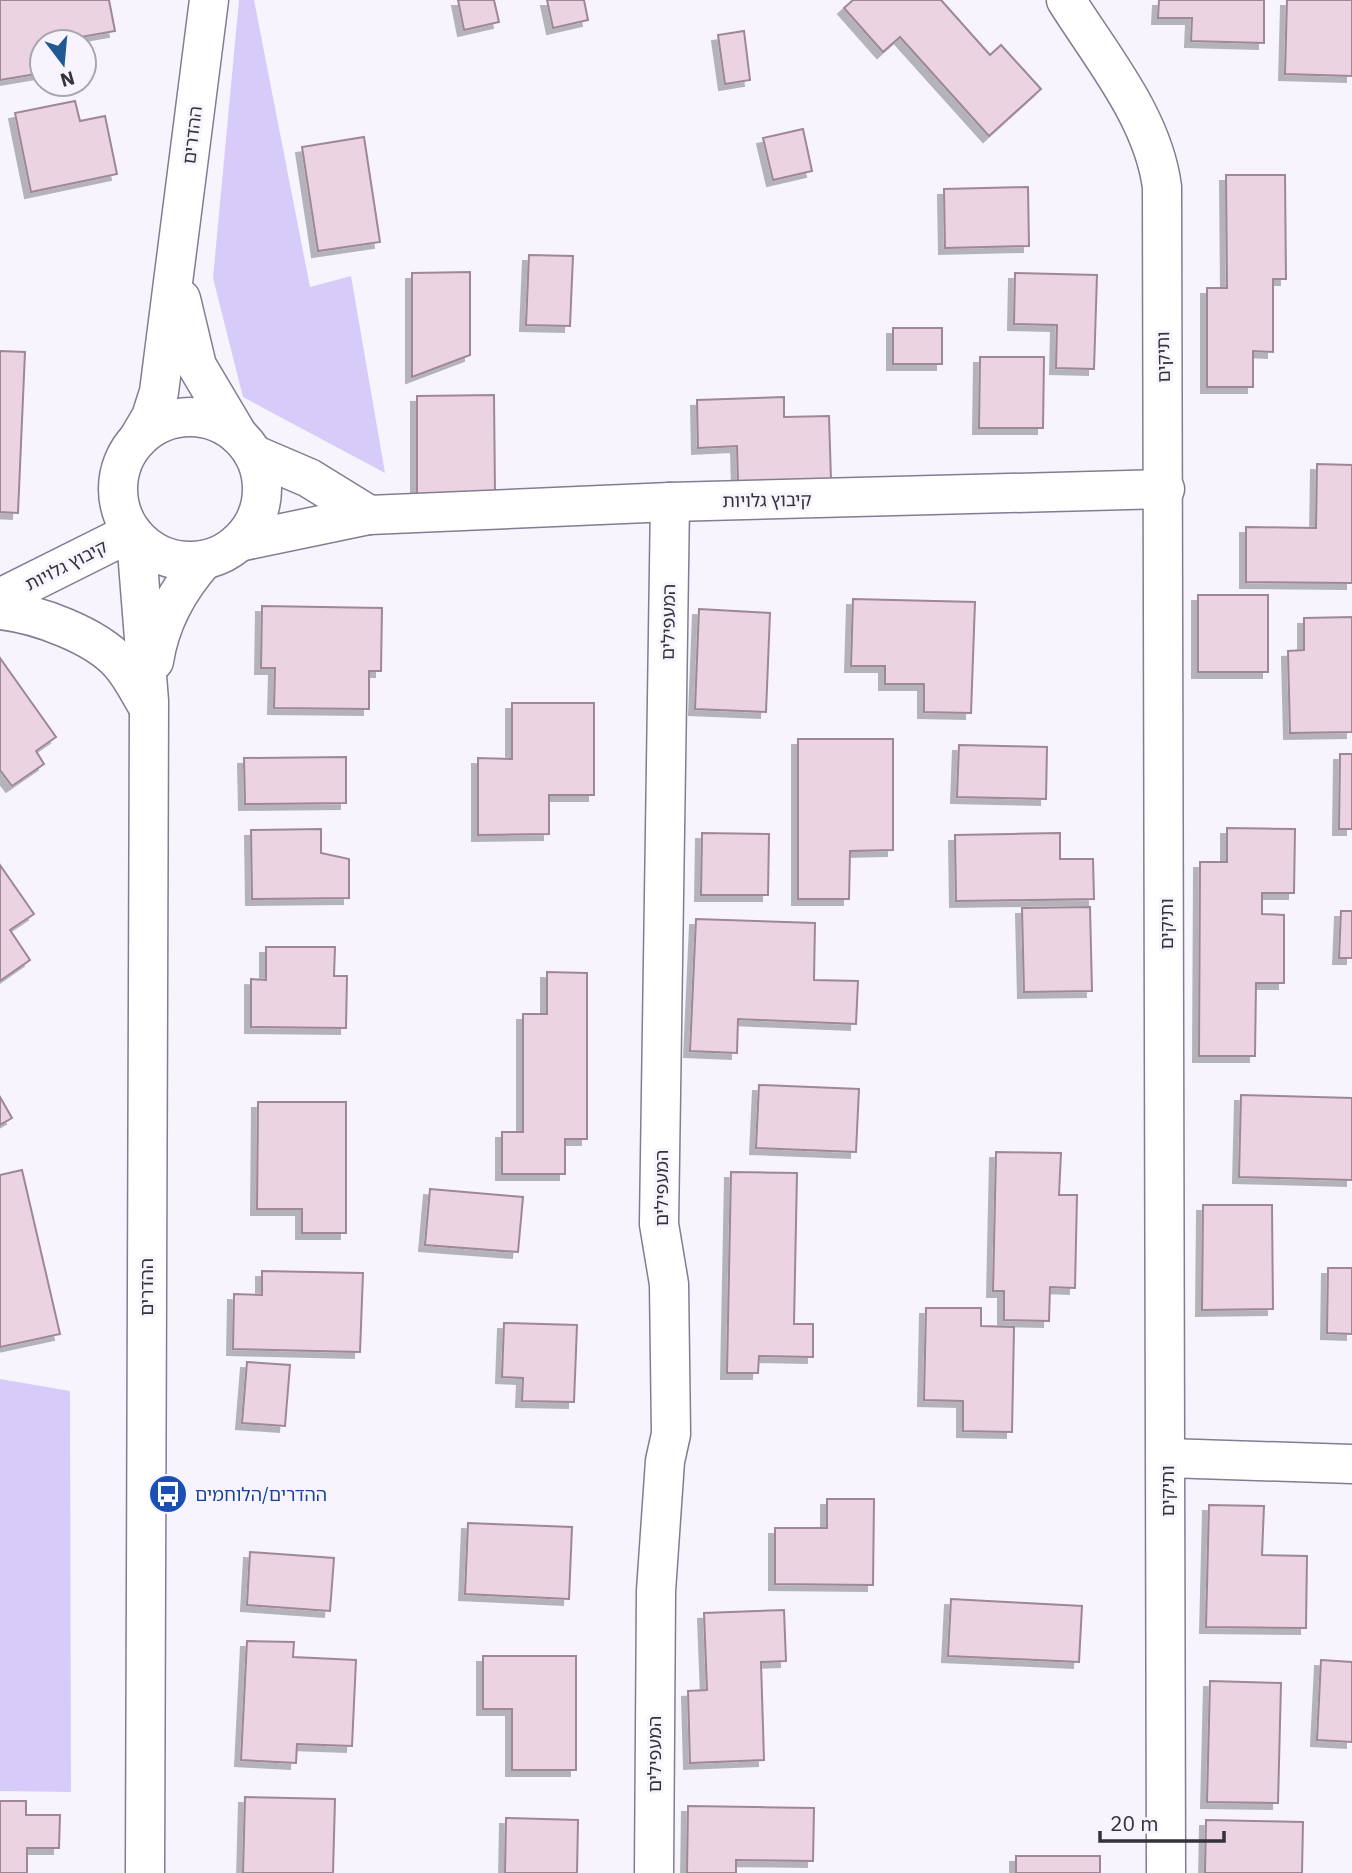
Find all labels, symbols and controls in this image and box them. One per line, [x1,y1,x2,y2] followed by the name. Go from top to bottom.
[28,28,98,98] north arrow
[58,66,78,93] text: N
[177,105,207,165] street label: ההדרים
[1151,331,1175,383] street label: ותיקים
[722,488,812,512] street label: קיבוץ גלויות
[21,534,111,596] street label: קיבוץ גלויות
[656,584,680,660] street label: המעפילים
[1155,898,1178,950] street label: ותיקים
[650,1150,673,1226] street label: המעפילים
[135,1258,158,1316] street label: ההדרים
[1156,1465,1179,1517] street label: ותיקים
[147,1473,189,1515] bus stop icon: ההדרים/הלוחמים
[195,1483,327,1506] place label: ההדרים/הלוחמים
[643,1716,666,1792] street label: המעפילים
[1100,1800,1224,1844] scale bar
[1110,1809,1159,1837] text: 20 m

